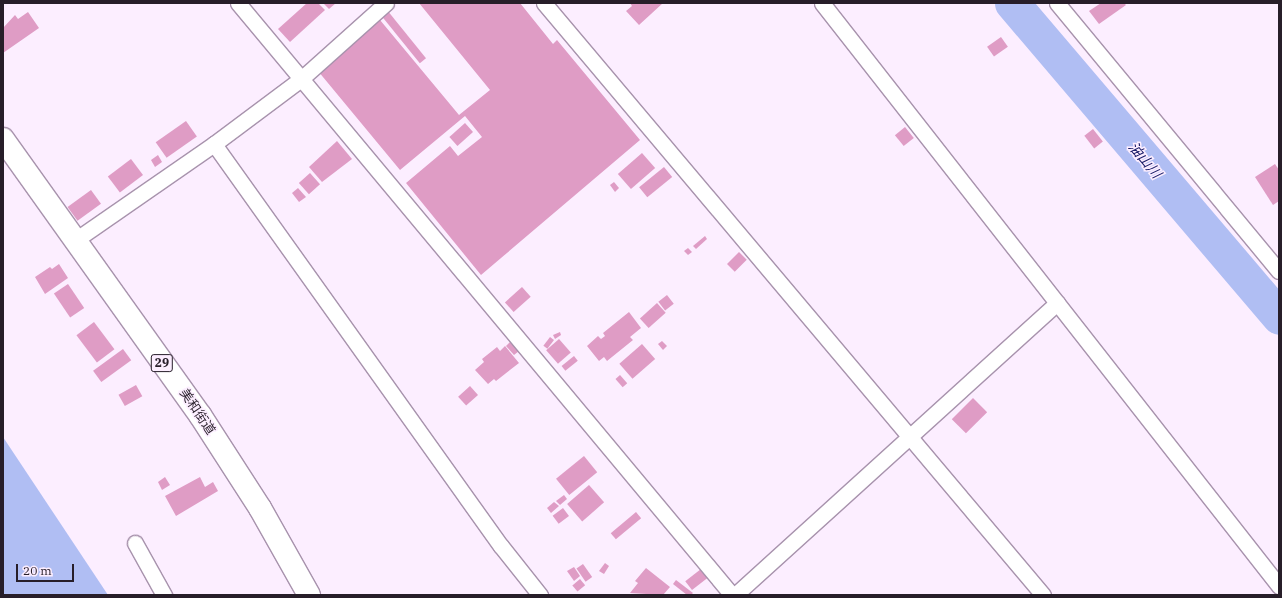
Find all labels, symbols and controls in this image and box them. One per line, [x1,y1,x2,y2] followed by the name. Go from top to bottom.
[1125,139,1165,181] water label: 油山川
[150,353,174,373] road number: 29
[176,386,218,438] street label: 美和街道
[18,556,76,582] scale bar
[23,563,52,578] text: 20 m

